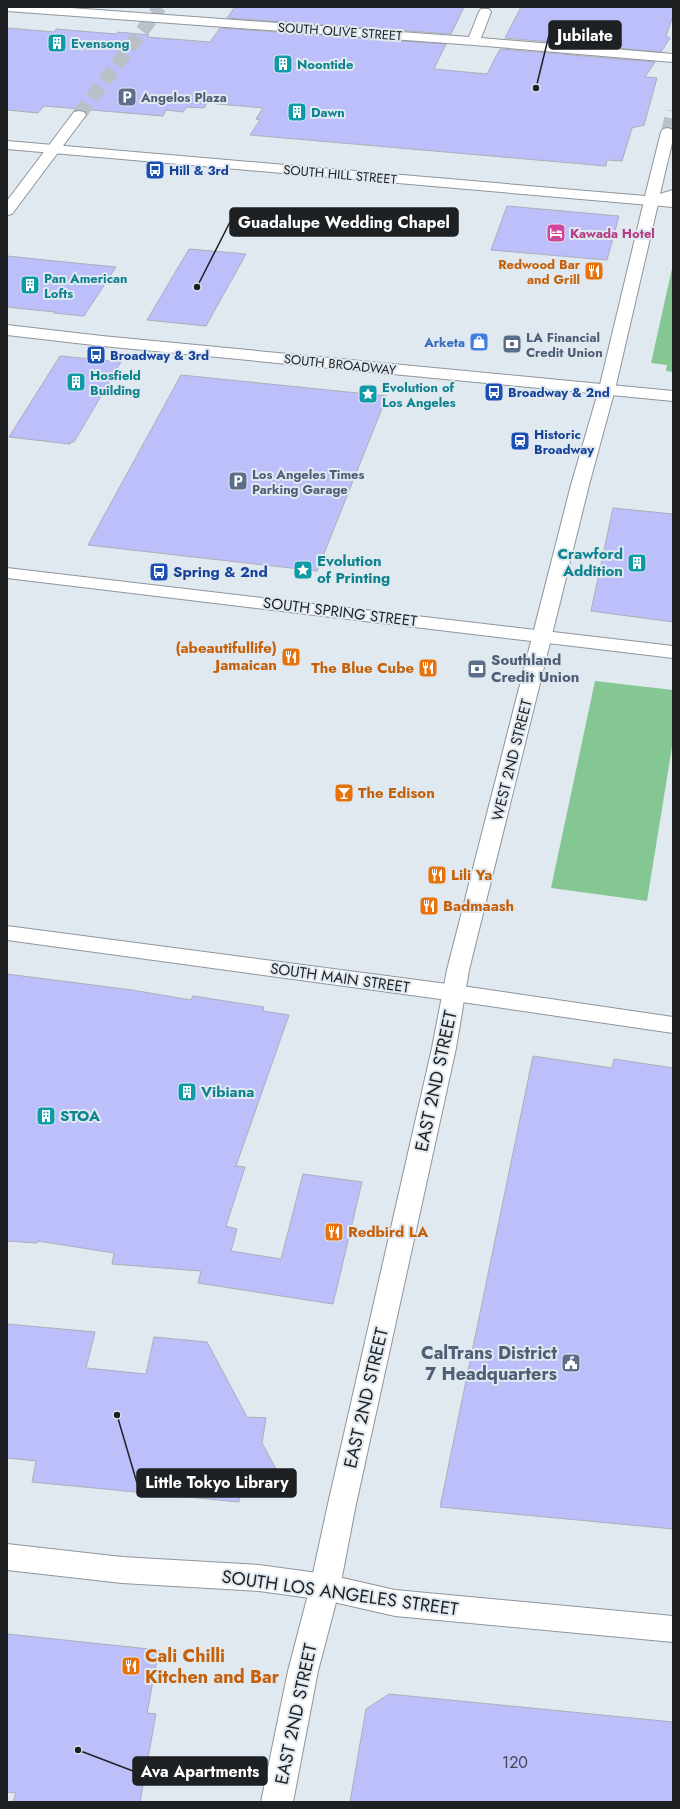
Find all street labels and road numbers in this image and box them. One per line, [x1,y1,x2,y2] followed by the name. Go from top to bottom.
[277,18,403,45] street label: SOUTH OLIVE STREET
[283,160,397,189] street label: SOUTH HILL STREET
[283,349,398,380] street label: SOUTH BROADWAY
[262,592,418,632] street label: SOUTH SPRING STREET
[486,697,538,823] street label: WEST 2ND STREET
[269,957,411,999] street label: SOUTH MAIN STREET
[408,1007,464,1154] street label: EAST 2ND STREET
[337,1324,395,1471] street label: EAST 2ND STREET
[220,1564,461,1623] street label: SOUTH LOS ANGELES STREET
[268,1640,324,1787] street label: EAST 2ND STREET

